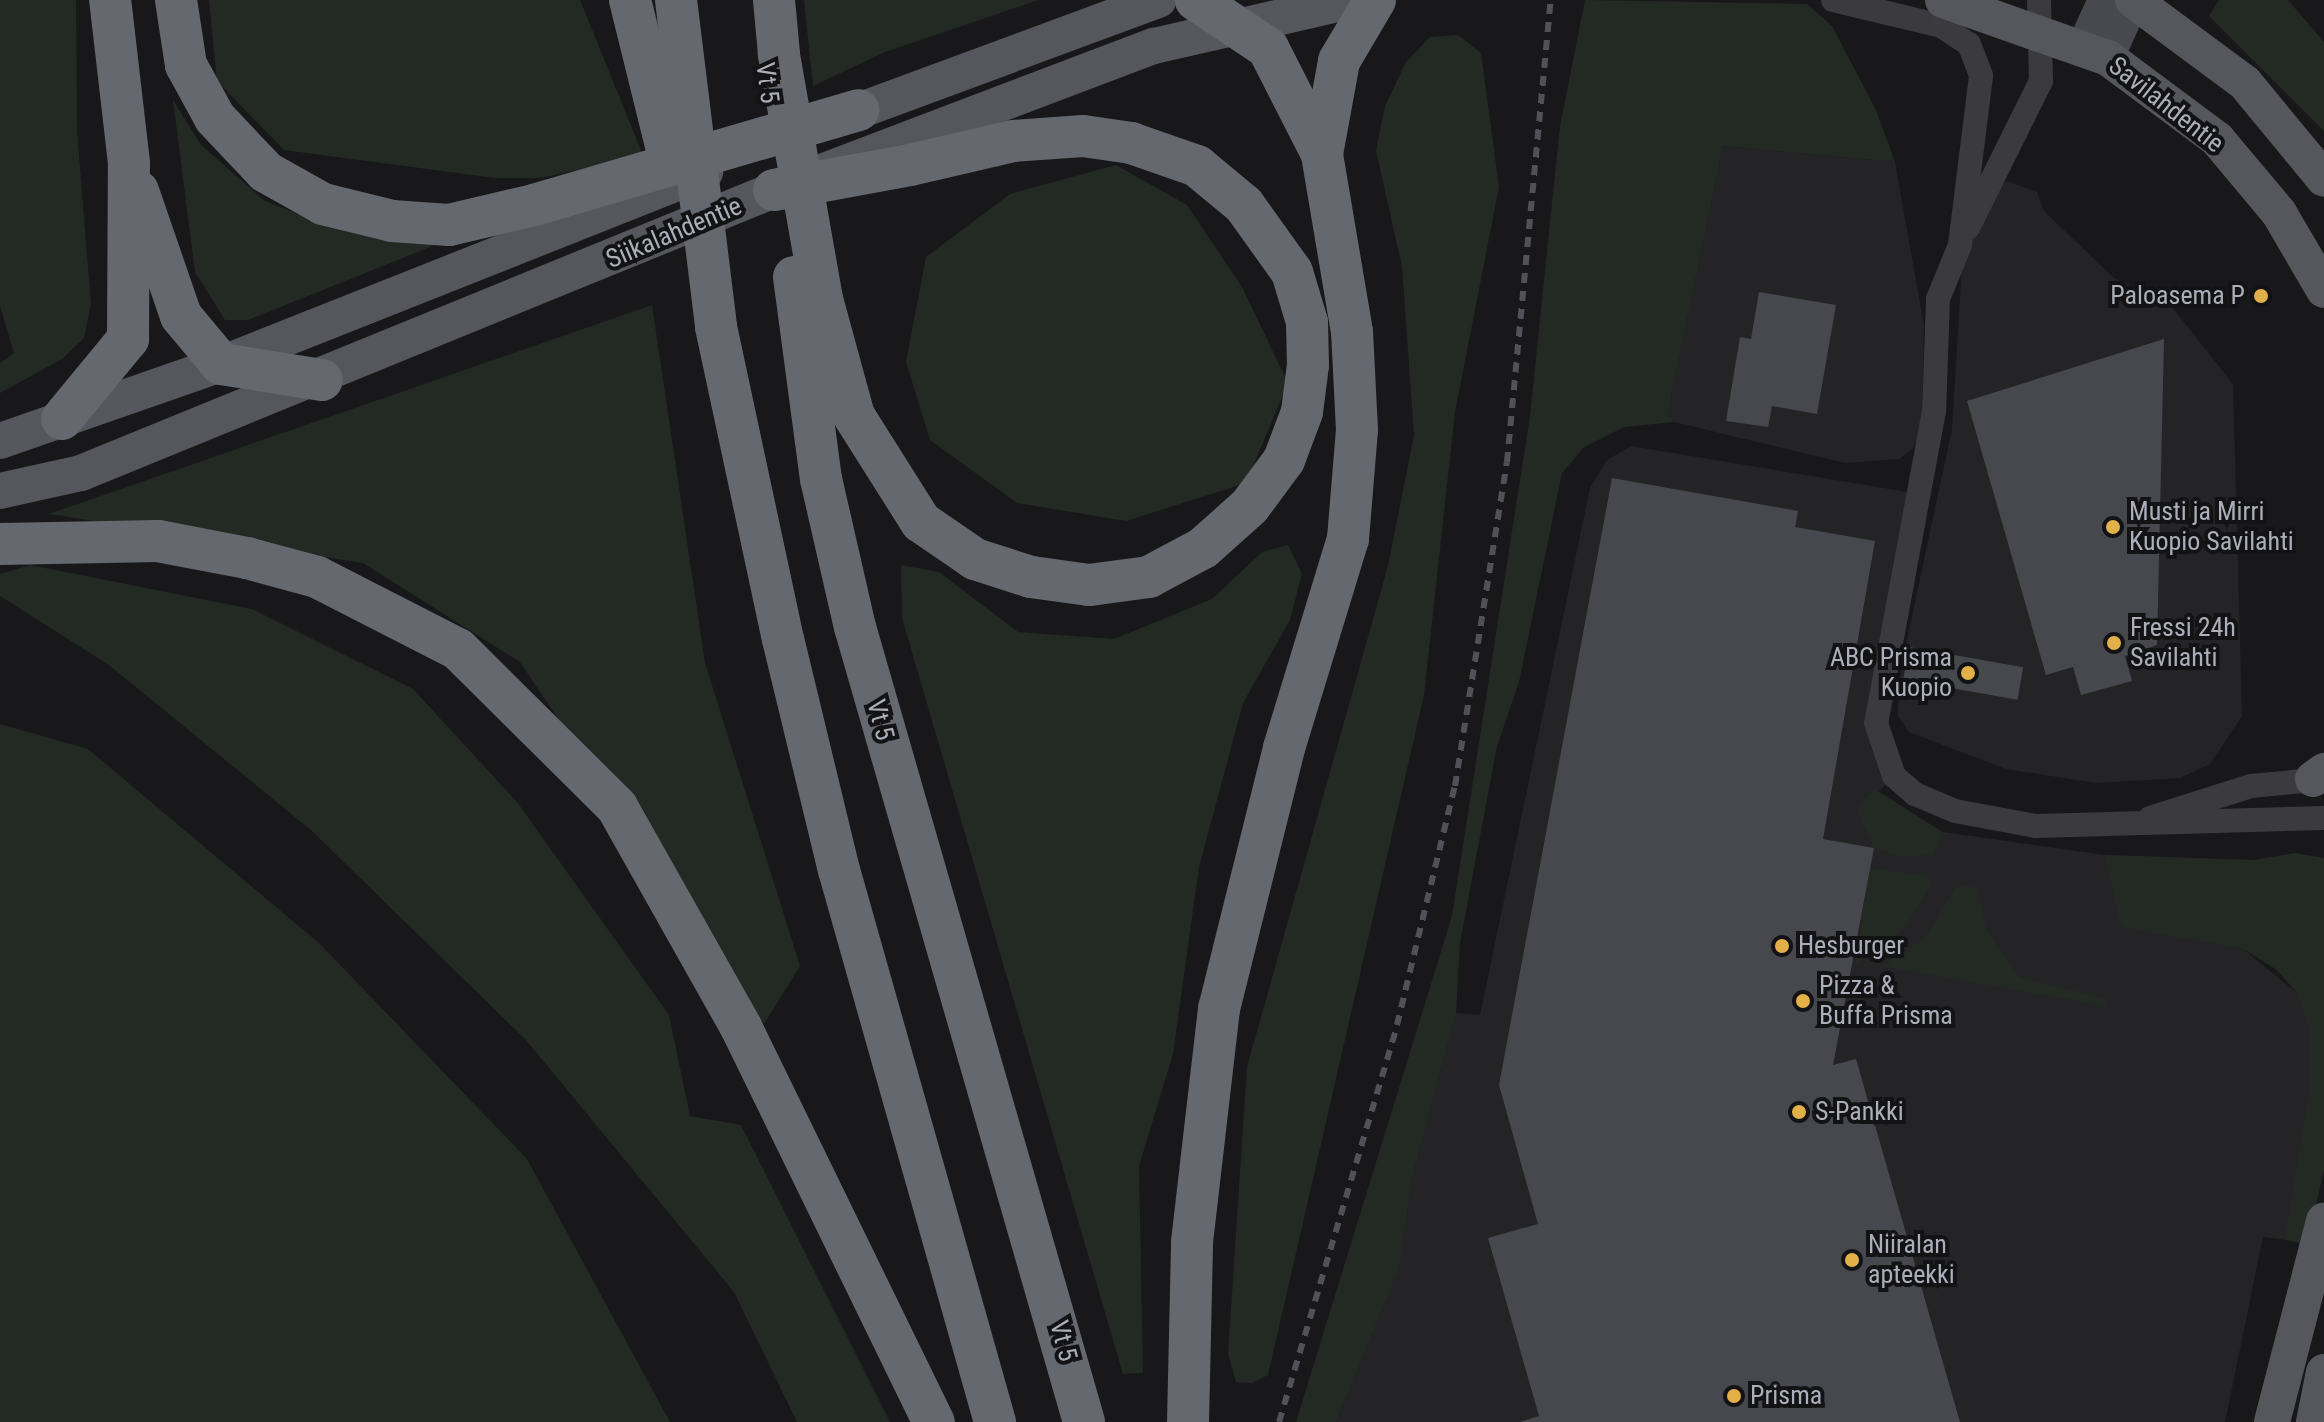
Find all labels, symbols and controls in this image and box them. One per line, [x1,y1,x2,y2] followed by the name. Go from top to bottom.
[2102,50,2230,160] street label: Savilahdentie
[749,60,785,106] street label: Vt 5
[602,190,746,276] street label: Siikalahdentie
[2110,280,2245,312] place label: Paloasema P
[2252,287,2270,305] marker: Paloasema P
[2129,496,2294,558] place label: Musti ja Mirri Kuopio Savilahti
[2104,518,2122,536] marker: Musti ja Mirri Kuopio Savilahti
[2130,612,2236,674] place label: Fressi 24h Savilahti
[2105,634,2123,652] marker: Fressi 24h Savilahti
[1830,642,1952,704] place label: ABC Prisma Kuopio
[1959,664,1977,682] marker: ABC Prisma Kuopio
[860,696,900,744] street label: Vt 5
[1798,930,1904,962] place label: Hesburger
[1773,937,1791,955] marker: Hesburger
[1819,970,1953,1032] place label: Pizza & Buffa Prisma
[1794,992,1812,1010] marker: Pizza & Buffa Prisma
[1815,1096,1904,1128] place label: S-Pankki
[1790,1103,1808,1121] marker: S-Pankki
[1868,1229,1955,1290] place label: Niiralan apteekki
[1843,1251,1861,1269] marker: Niiralan apteekki
[1043,1317,1083,1365] street label: Vt 5
[1750,1380,1822,1412] place label: Prisma
[1725,1387,1743,1405] marker: Prisma

